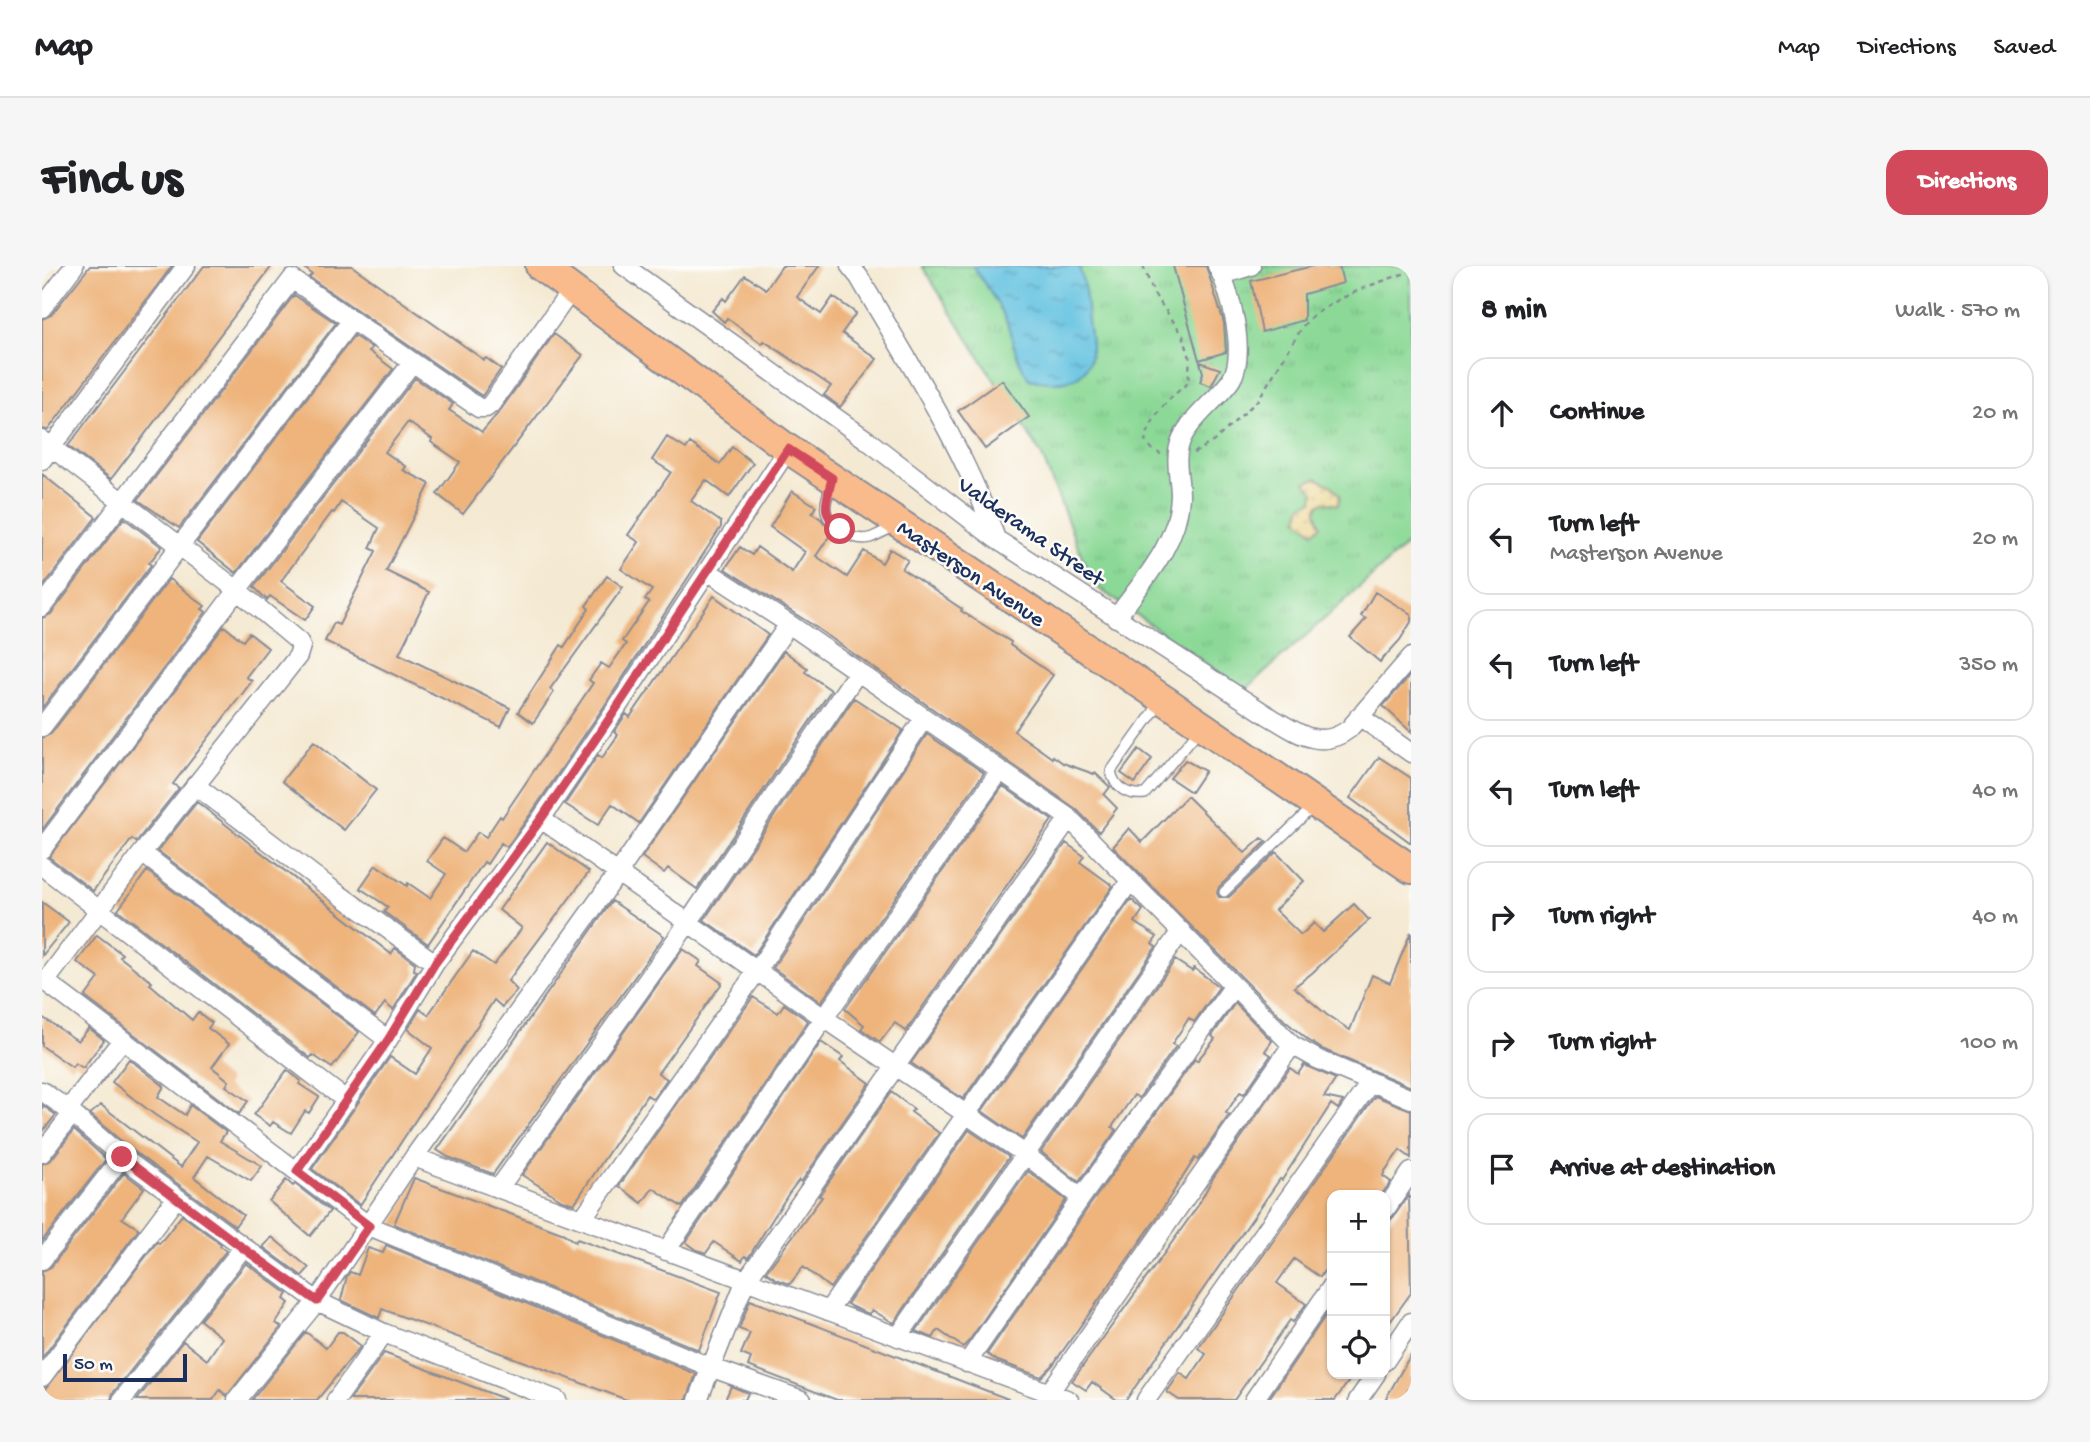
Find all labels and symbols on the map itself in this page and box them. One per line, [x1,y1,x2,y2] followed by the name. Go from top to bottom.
[951,472,1110,594] street label: Valderama Street
[824,513,855,544] route start
[891,515,1050,635] street label: Masterson Avenue
[106,1141,137,1172] route end
[63,1351,187,1383] scale bar

